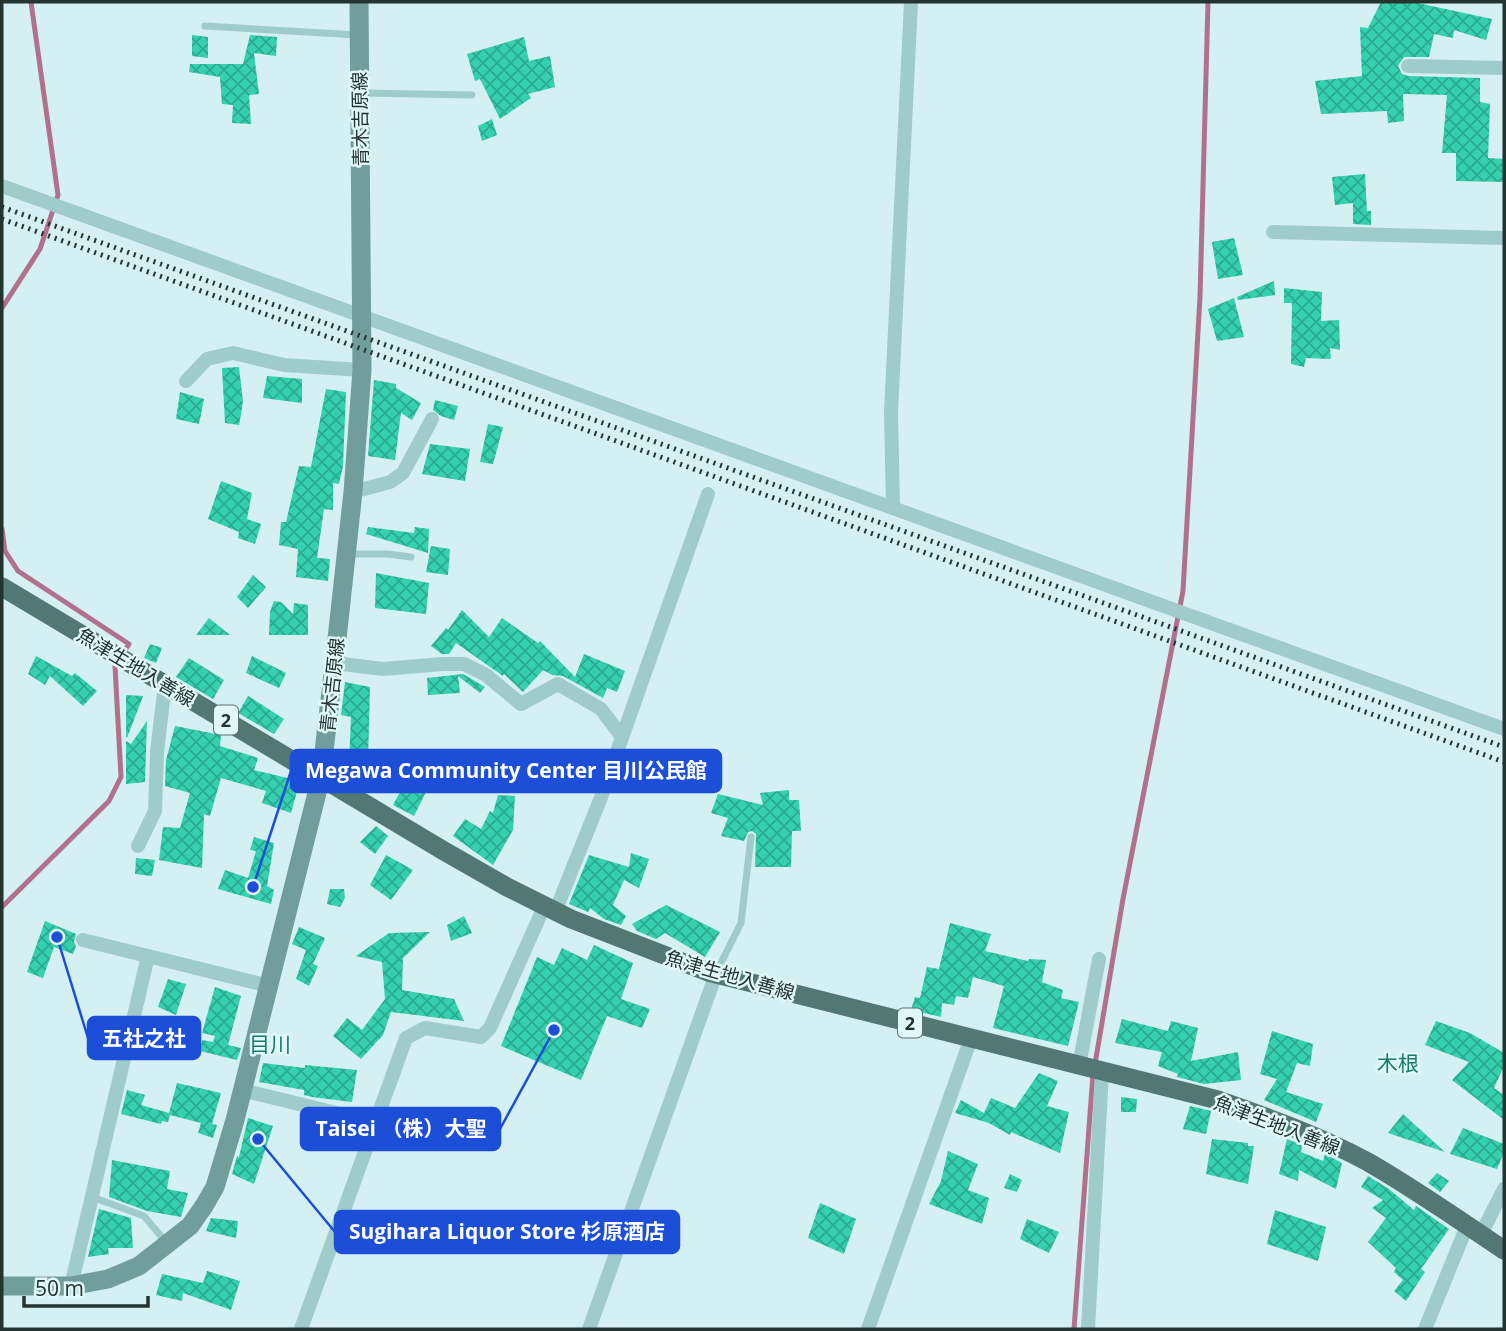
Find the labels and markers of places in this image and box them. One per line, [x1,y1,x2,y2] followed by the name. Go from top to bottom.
[291,750,721,792] callout: Megawa Community Center 目川公民館
[88,1017,200,1059] callout: 五社之社
[301,1108,500,1150] callout: Taisei （株）大聖
[335,1211,679,1253] callout: Sugihara Liquor Store 杉原酒店

